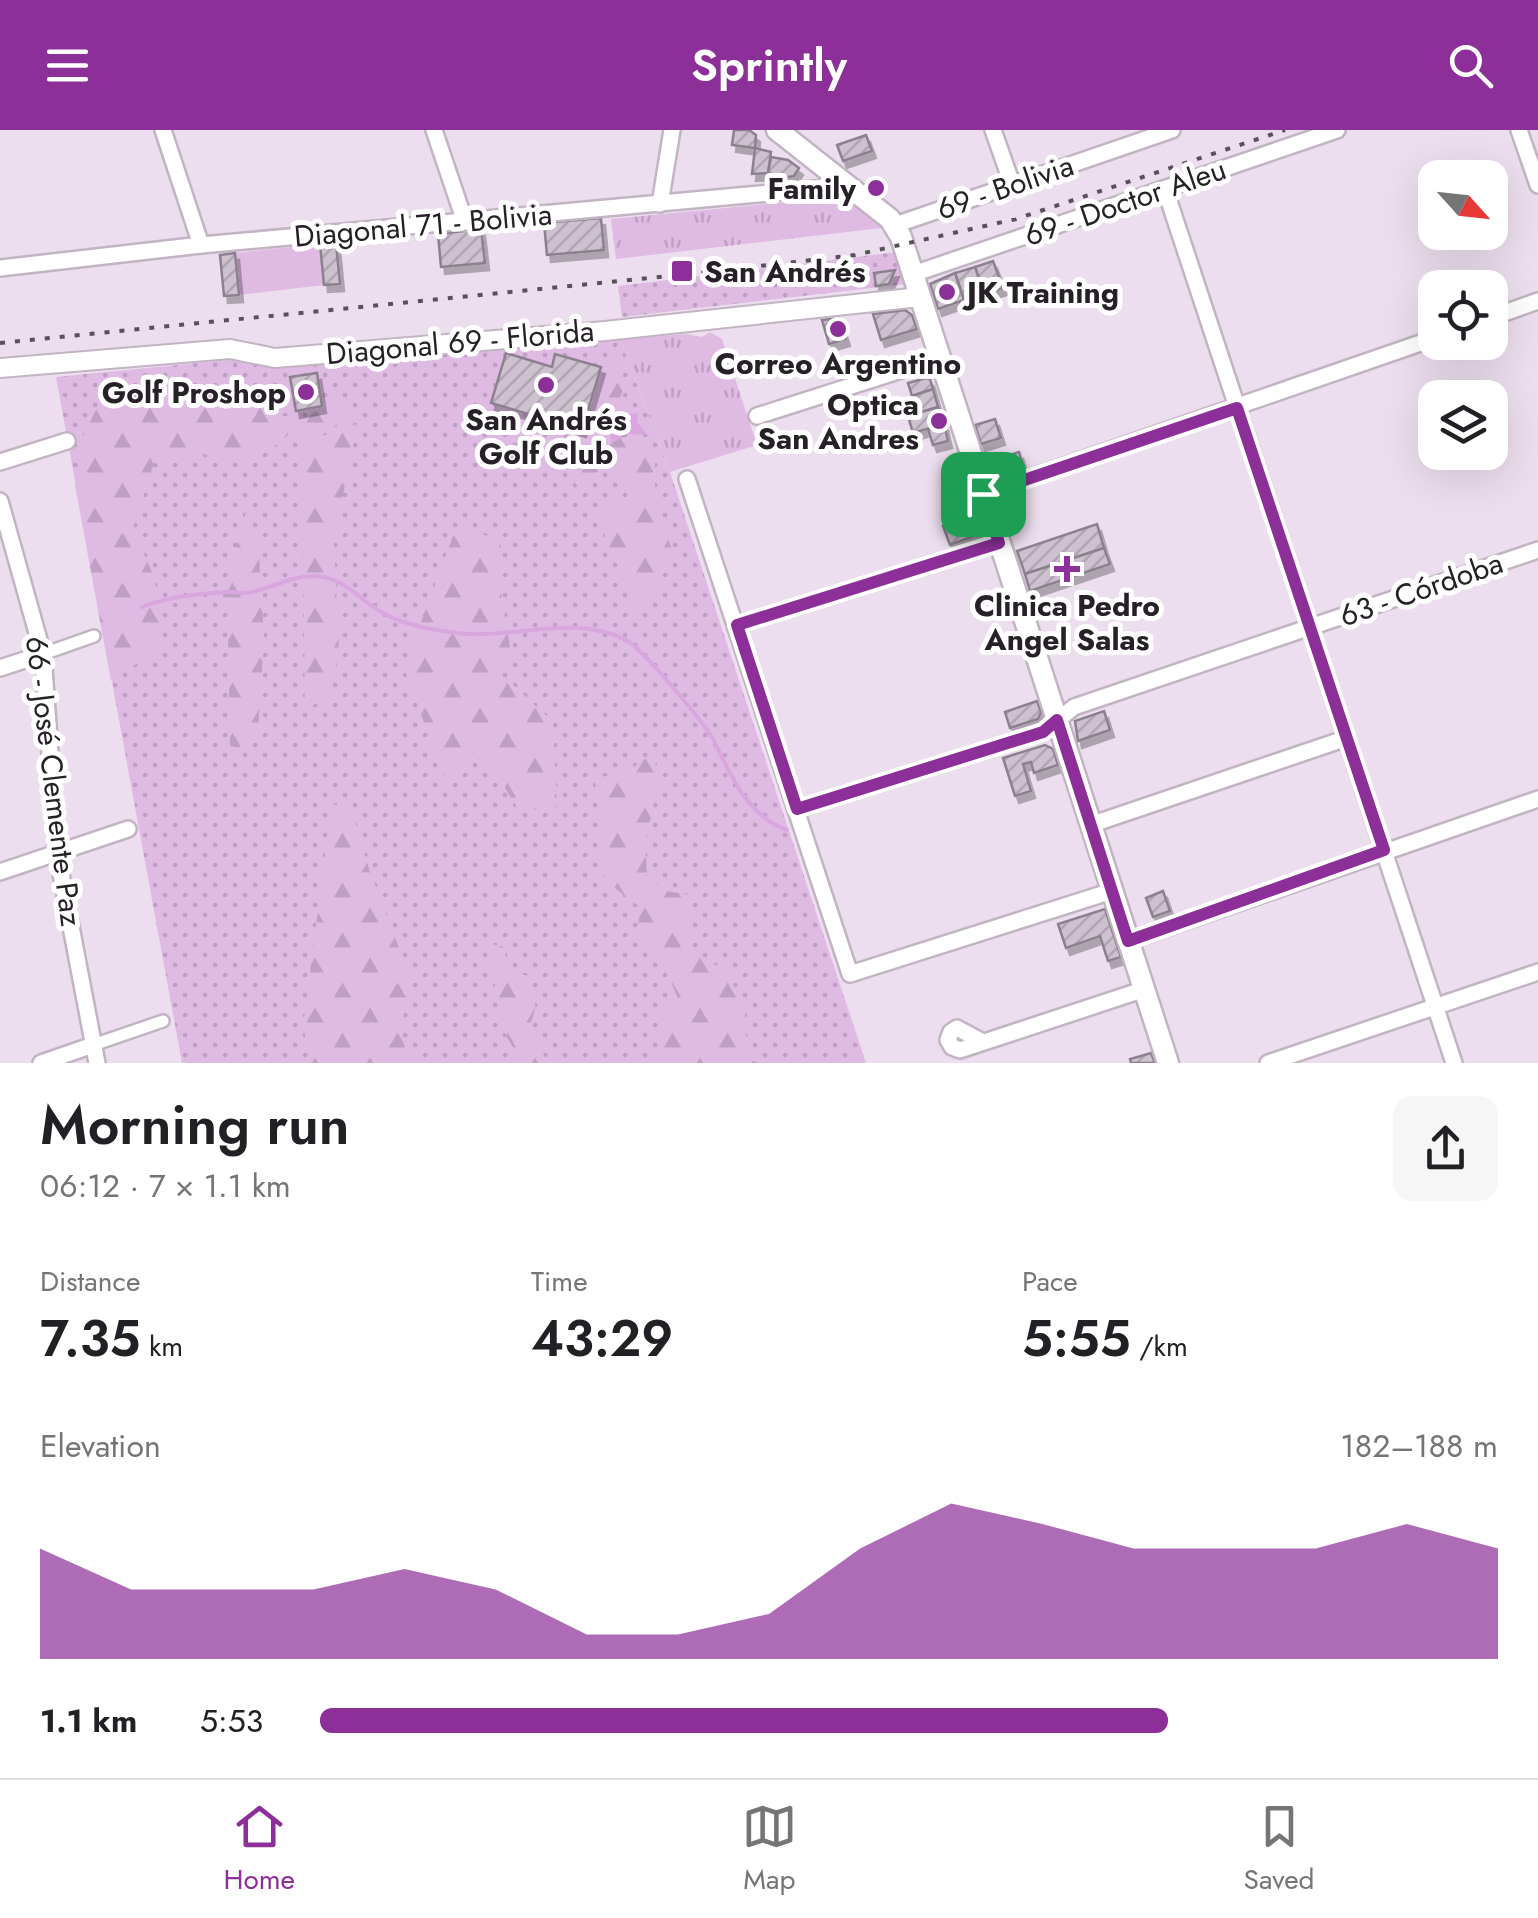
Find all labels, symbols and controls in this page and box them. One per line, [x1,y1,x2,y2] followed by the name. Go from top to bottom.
[691,33,847,98] text: Sprintly
[40,38,95,93] icon: menu
[1443,38,1498,93] icon: search
[931,144,1079,230] street label: 69 - Bolivia
[1018,147,1232,257] street label: 69 - Doctor Aleu
[1418,160,1508,250] north arrow
[1418,160,1508,470] map controls
[768,167,856,210] place label: Family
[865,177,887,199] marker: Family
[292,192,554,258] street label: Diagonal 71 - Bolivia
[704,250,866,293] place label: San Andrés
[669,258,695,284] marker: San Andrés
[1418,270,1508,360] button: locate
[962,271,1119,314] place label: JK Training
[936,281,958,303] marker: JK Training
[324,309,596,375] street label: Diagonal 69 - Florida
[827,318,849,340] marker: Correo Argentino
[715,342,961,385] place label: Correo Argentino
[102,371,286,414] place label: Golf Proshop
[535,374,557,396] marker: San Andrés Golf Club
[1418,380,1508,470] button: layers
[295,381,317,403] marker: Golf Proshop
[757,383,919,460] place label: Optica San Andres
[465,398,627,475] place label: San Andrés Golf Club
[928,410,950,432] marker: Optica San Andres
[941,452,1026,537] pin
[956,467,1011,522] icon: arrive
[1334,541,1508,637] street label: 63 - Córdoba
[1054,556,1080,582] marker: Clinica Pedro Angel Salas
[974,584,1160,661] place label: Clinica Pedro Angel Salas
[15,634,93,929] street label: 66 - José Clemente Paz
[40,1085,350,1165] text: Morning run
[1393,1096,1498,1201] button: share
[40,1163,291,1209] text: 06:12 · 7 × 1.1 km
[40,1261,140,1302] text: Distance
[531,1261,588,1302] text: Time
[1022,1261,1078,1302] text: Pace
[40,1302,141,1375] text: 7.35
[531,1302,673,1375] text: 43:29
[1022,1302,1131,1375] text: 5:55
[141,1326,183,1367] text: km
[1131,1326,1188,1367] text: /km
[40,1423,161,1469] text: Elevation
[1340,1423,1498,1469] text: 182–188 m
[40,1698,137,1744] text: 1.1 km
[200,1698,263,1744] text: 5:53
[223,1799,295,1900] tab: Home
[742,1799,797,1900] tab: Map
[1244,1799,1315,1900] tab: Saved

